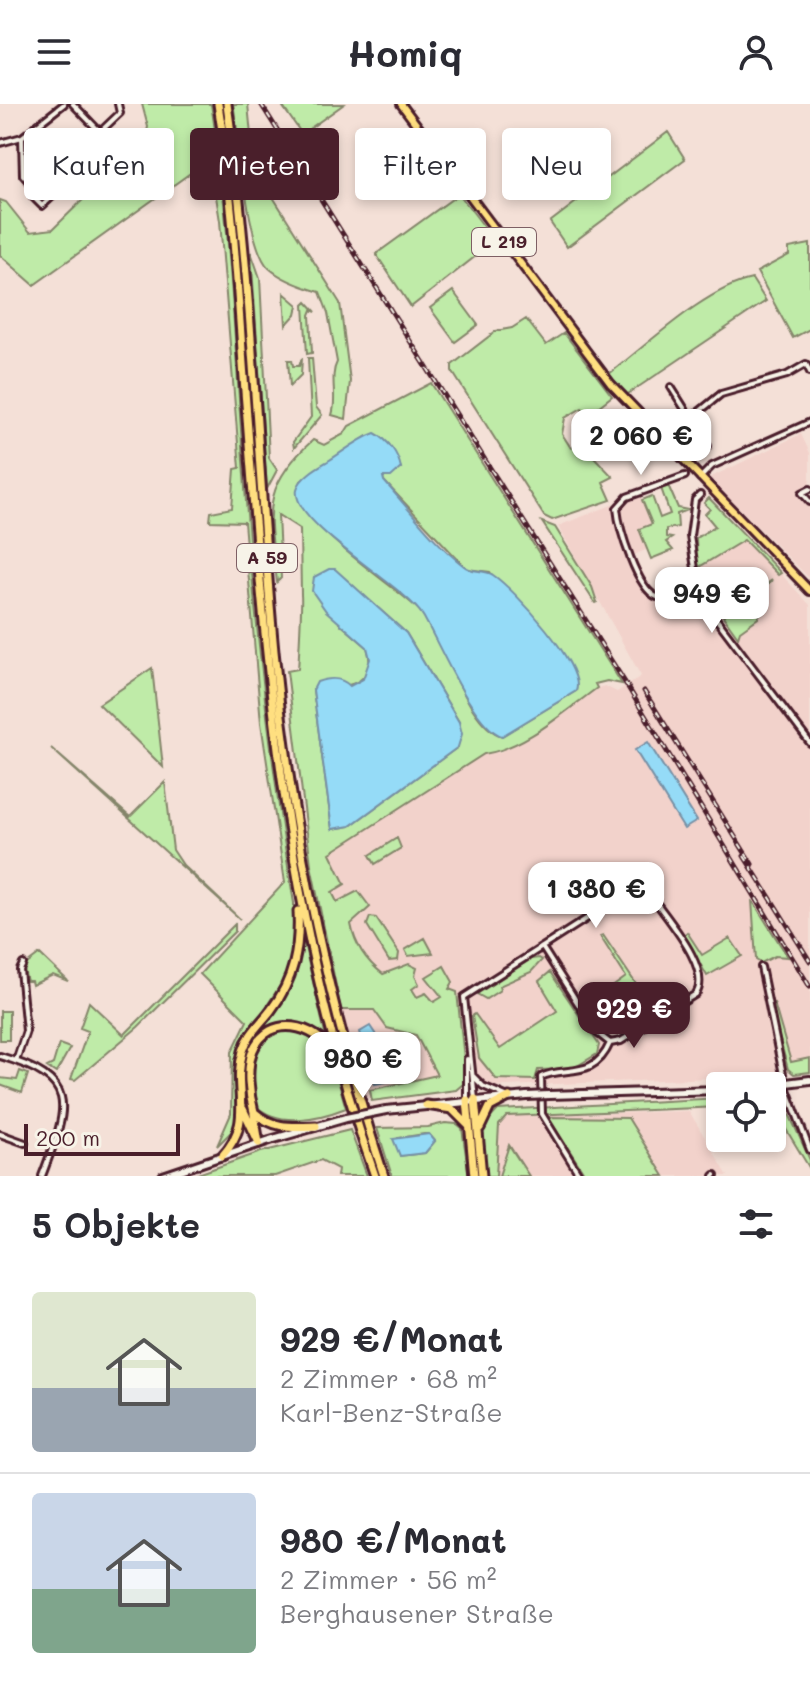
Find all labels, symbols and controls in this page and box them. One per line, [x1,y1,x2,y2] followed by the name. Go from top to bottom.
[348,29,462,76] text: Homiq
[32,30,76,74] icon: menu
[734,30,778,74] icon: person
[24,128,174,200] chip: Kaufen
[190,128,339,200] chip: Mieten
[355,128,486,200] chip: Filter
[502,128,611,200] chip: Neu
[472,228,536,256] road number: L 219
[567,409,715,477] pin: 2 060 €
[589,418,693,452] text: 2 060 €
[237,544,297,572] road number: A 59
[656,567,768,635] pin: 949 €
[673,576,751,610] text: 949 €
[522,862,670,930] pin: 1 380 €
[546,871,646,905] text: 1 380 €
[578,982,690,1050] pin: 929 €
[596,991,672,1025] text: 929 €
[307,1032,419,1100] pin: 980 €
[324,1041,402,1075] text: 980 €
[706,1072,786,1152] map controls
[706,1072,786,1152] button: locate
[24,1120,180,1156] scale bar
[36,1123,100,1152] text: 200 m
[32,1202,200,1247] text: 5 Objekte
[734,1202,778,1246] icon: filters
[280,1316,503,1361] text: 929 €/Monat
[96,1324,192,1420] icon: home
[280,1361,497,1395] text: 2 Zimmer · 68 m²
[280,1395,503,1429] text: Karl-Benz-Straße
[280,1517,507,1562] text: 980 €/Monat
[96,1525,192,1621] icon: home
[280,1562,497,1596] text: 2 Zimmer · 56 m²
[280,1596,554,1630] text: Berghausener Straße

